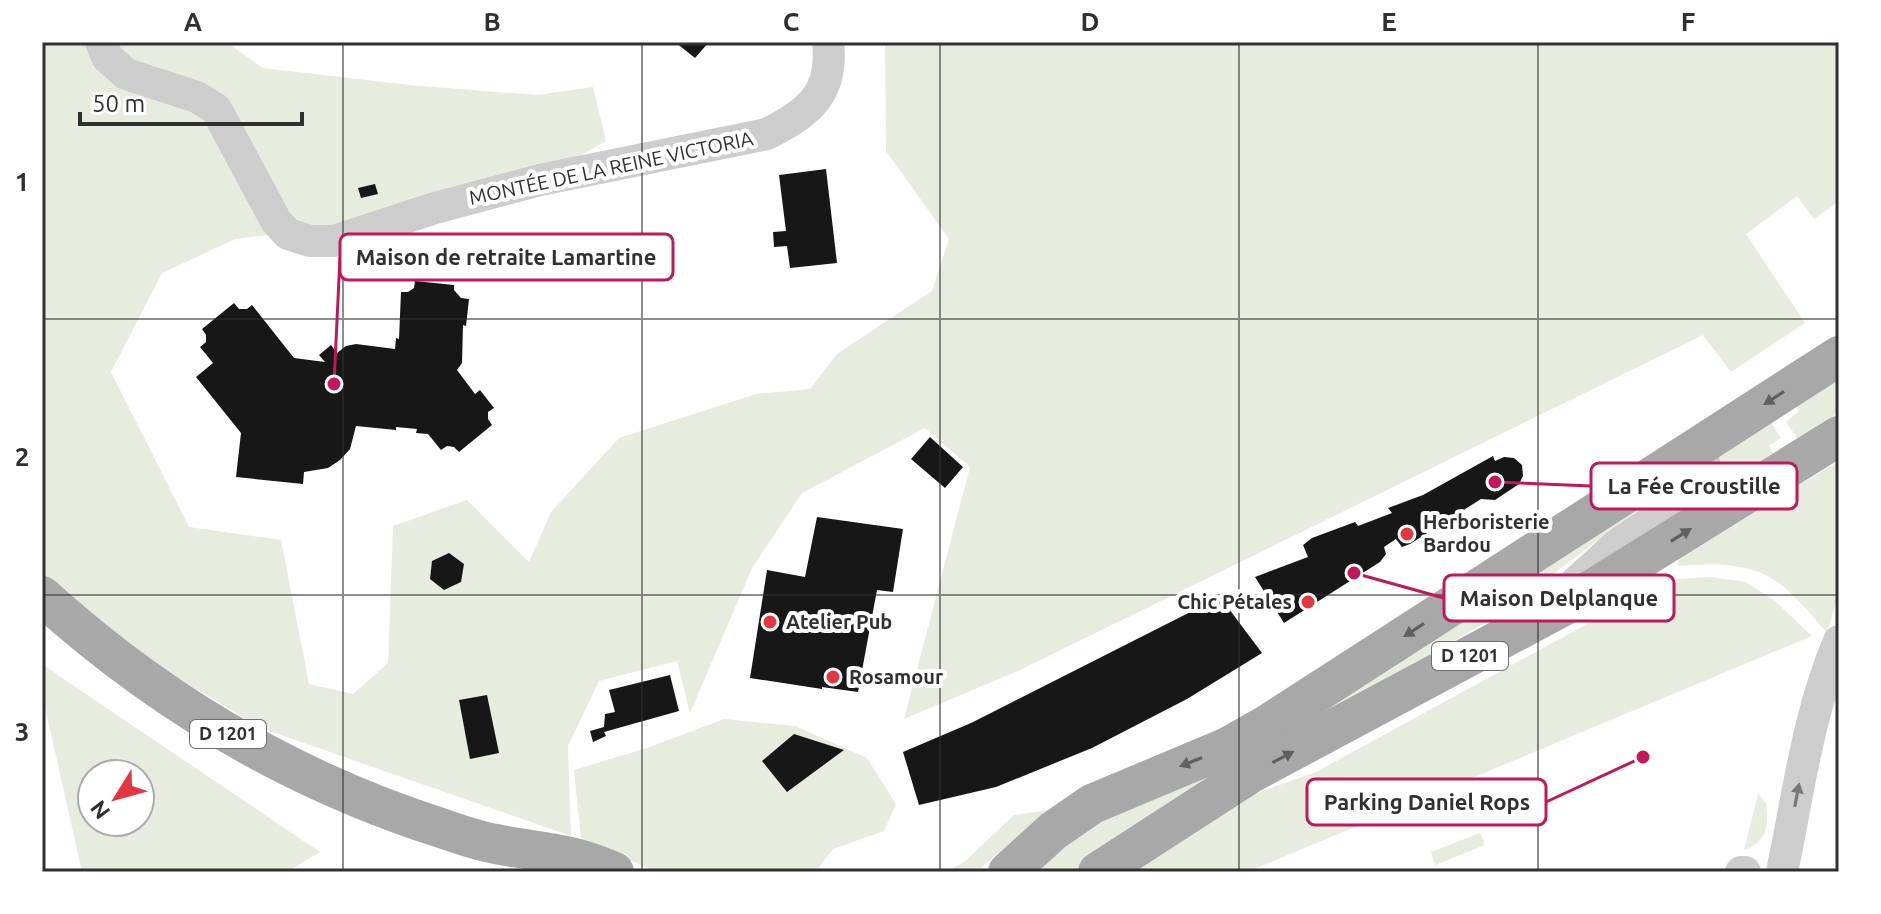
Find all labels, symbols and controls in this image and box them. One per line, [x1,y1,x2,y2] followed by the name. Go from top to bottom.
[184,7,203,36] text: A
[483,7,501,36] text: B
[783,7,800,36] text: C
[1081,7,1099,36] text: D
[1381,7,1397,36] text: E
[1681,7,1695,36] text: F
[80,76,302,126] scale bar
[92,90,145,117] text: 50 m
[467,126,755,209] street label: MONTÉE DE LA REINE VICTORIA
[15,167,29,196] text: 1
[340,234,673,280] callout: Maison de retraite Lamartine
[356,244,656,269] text: Maison de retraite Lamartine
[1763,391,1784,406] one-way arrow
[15,442,29,471] text: 2
[1591,463,1797,509] callout: La Fée Croustille
[1607,473,1781,498] text: La Fée Croustille
[1423,510,1550,556] place label: Herboristerie Bardou
[1398,525,1416,543] marker: Herboristerie Bardou
[1670,528,1692,542] one-way arrow
[1444,575,1674,621] callout: Maison Delplanque
[1460,585,1658,610] text: Maison Delplanque
[1177,590,1292,613] place label: Chic Pétales
[1299,593,1317,611] marker: Chic Pétales
[786,610,892,633] place label: Atelier Pub
[761,613,779,631] marker: Atelier Pub
[1403,623,1425,637] one-way arrow
[1432,642,1508,670] road number: D 1201
[849,665,944,688] place label: Rosamour
[824,668,842,686] marker: Rosamour
[15,717,29,746] text: 3
[190,720,266,748] road number: D 1201
[1271,750,1294,763] one-way arrow
[1179,756,1203,769] one-way arrow
[76,758,156,838] north arrow
[1307,779,1546,825] callout: Parking Daniel Rops
[1792,783,1804,808] one-way arrow
[1324,789,1530,814] text: Parking Daniel Rops
[85,796,115,824] text: N

